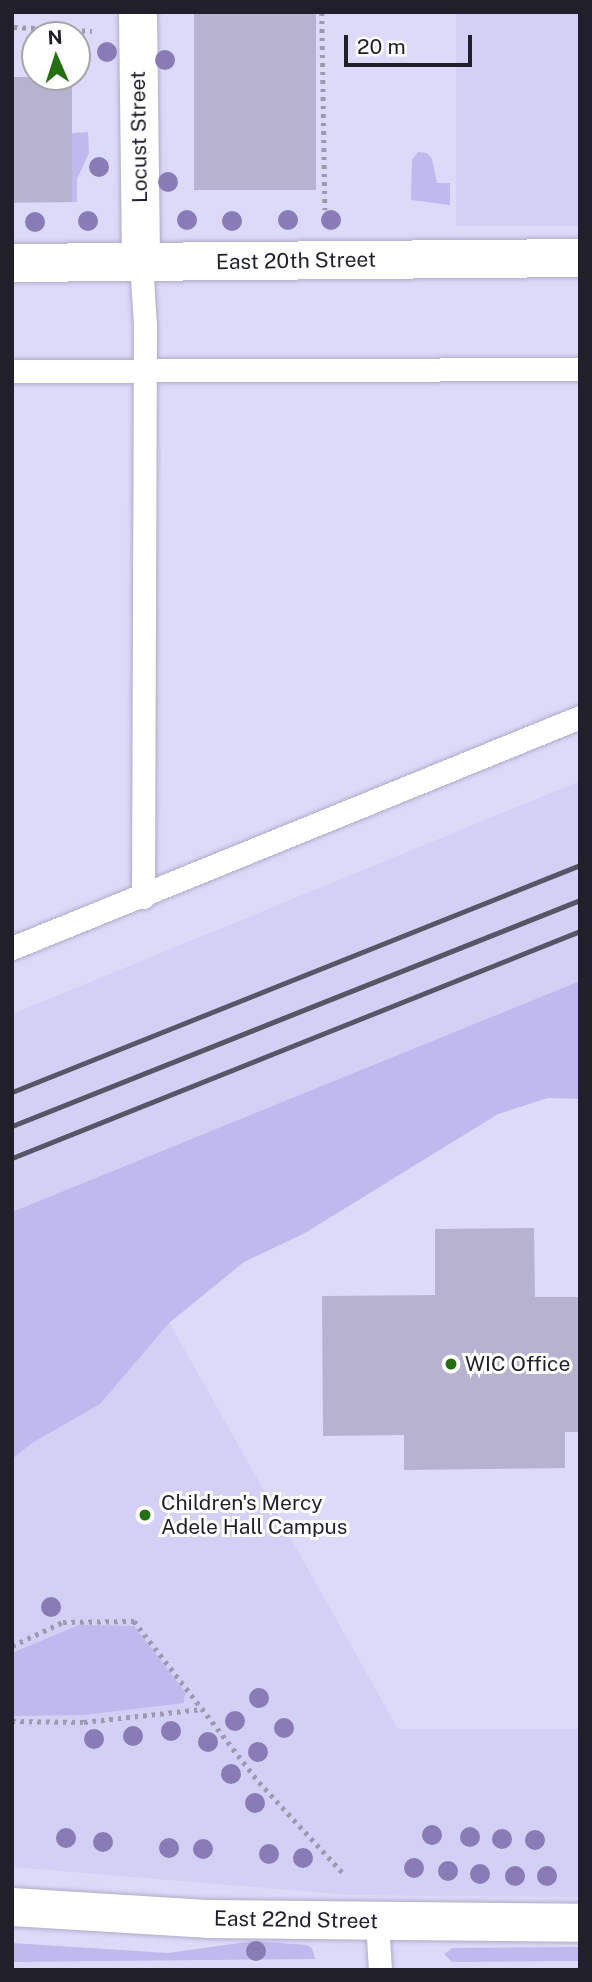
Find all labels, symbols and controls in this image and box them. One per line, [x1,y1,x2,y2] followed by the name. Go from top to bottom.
[21,21,91,91] north arrow
[347,21,475,65] scale bar
[47,26,63,48] text: N
[357,34,406,59] text: 20 m
[125,71,153,203] street label: Locust Street
[216,247,376,275] street label: East 20th Street
[465,1351,570,1377] place label: WIC Office
[443,1356,459,1372] marker: WIC Office
[161,1490,347,1540] place label: Children's Mercy Adele Hall Campus
[135,1505,155,1525] marker: Children's Mercy Adele Hall Campus
[214,1906,378,1934] street label: East 22nd Street

